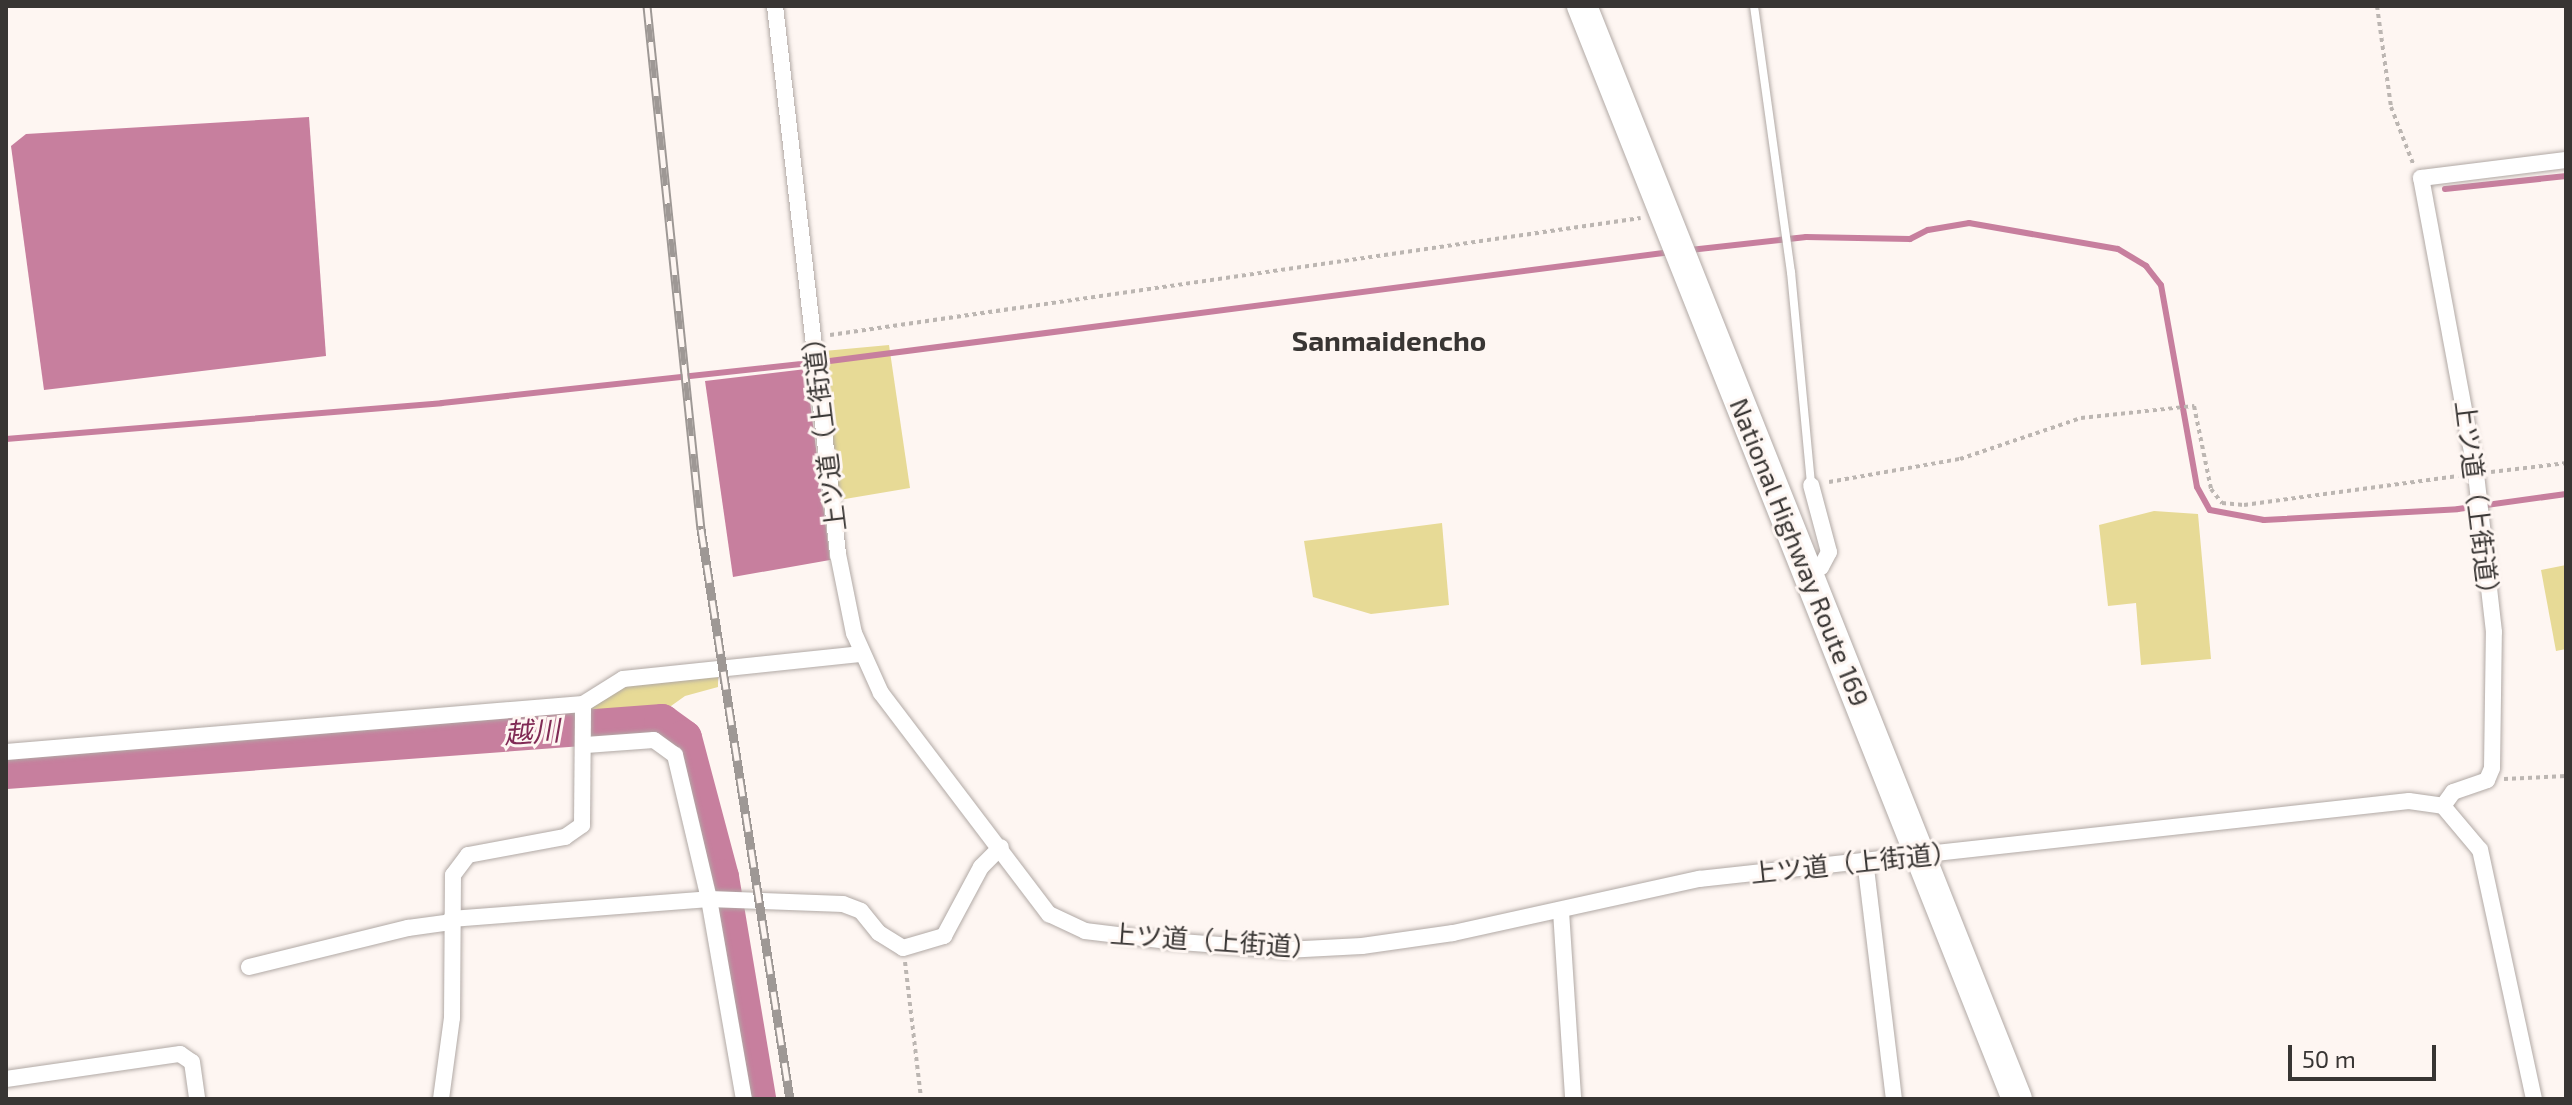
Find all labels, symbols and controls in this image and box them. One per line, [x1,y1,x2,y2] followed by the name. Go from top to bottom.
[795,323,851,533] street label: 上ツ道（上街道）
[1292,323,1486,357] district label: Sanmaidencho
[1724,393,1876,711] street label: National Highway Route 169
[2450,399,2506,609] street label: 上ツ道（上街道）
[503,712,561,750] water label: 越川
[1749,836,1959,888] street label: 上ツ道（上街道）
[1109,917,1319,963] street label: 上ツ道（上街道）
[2292,1029,2440,1079] scale bar
[2302,1044,2356,1073] text: 50 m

